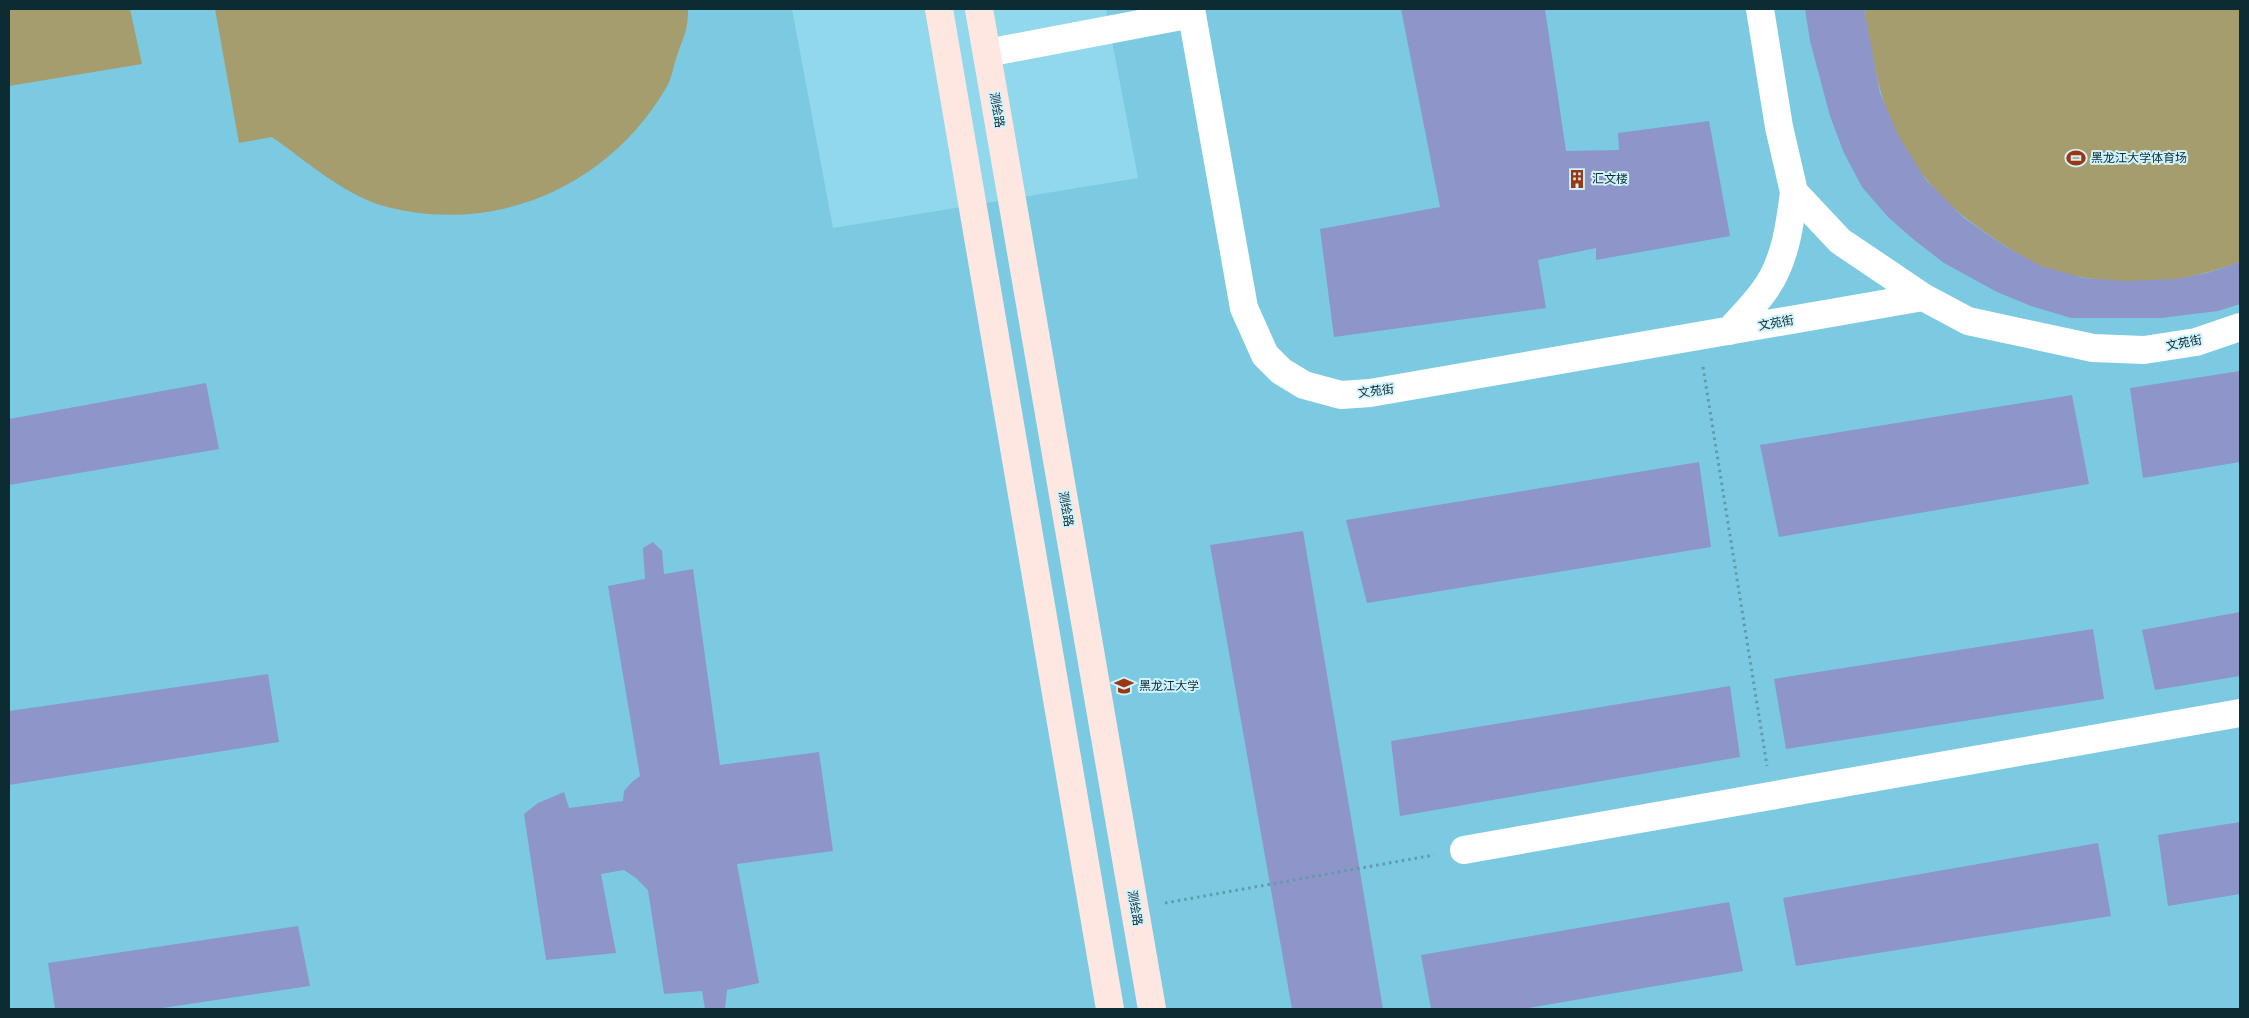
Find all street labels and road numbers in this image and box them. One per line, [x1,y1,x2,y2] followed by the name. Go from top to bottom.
[985,91,1008,129] street label: 测绘路
[1757,312,1795,335] street label: 文苑街
[2165,332,2203,355] street label: 文苑街
[1357,381,1395,402] street label: 文苑街
[1054,490,1077,528] street label: 测绘路
[1123,889,1146,927] street label: 测绘路

